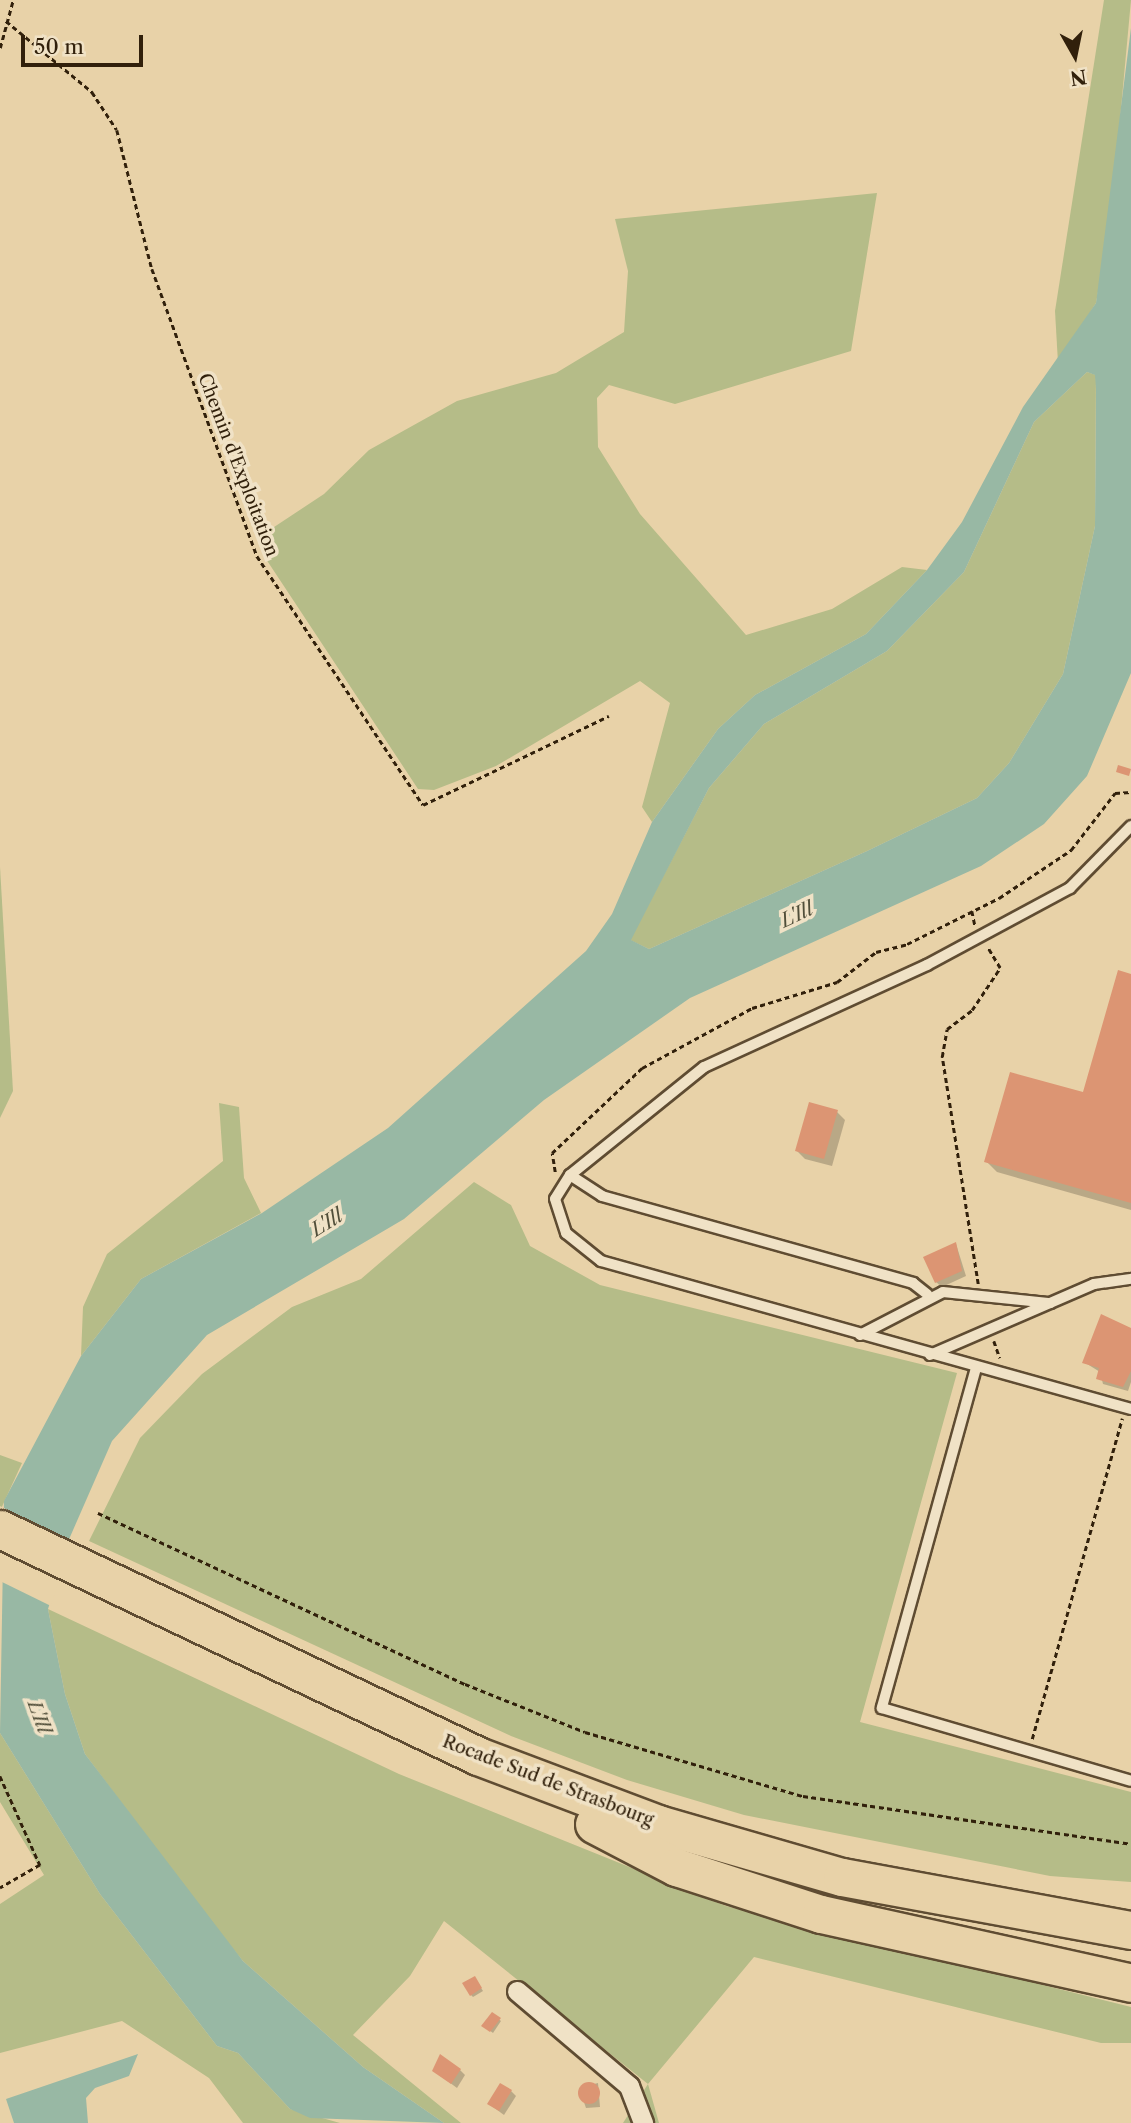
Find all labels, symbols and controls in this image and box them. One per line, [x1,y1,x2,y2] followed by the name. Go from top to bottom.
[24,21,147,65] scale bar
[1040,21,1110,91] north arrow
[34,34,84,59] text: 50 m
[1068,65,1088,90] text: N
[193,370,283,560] street label: Chemin d'Exploitation
[777,898,817,932] water label: L'Ill
[307,1204,347,1242] water label: L'Ill
[23,1697,55,1737] water label: L'Ill
[439,1731,657,1831] street label: Rocade Sud de Strasbourg

